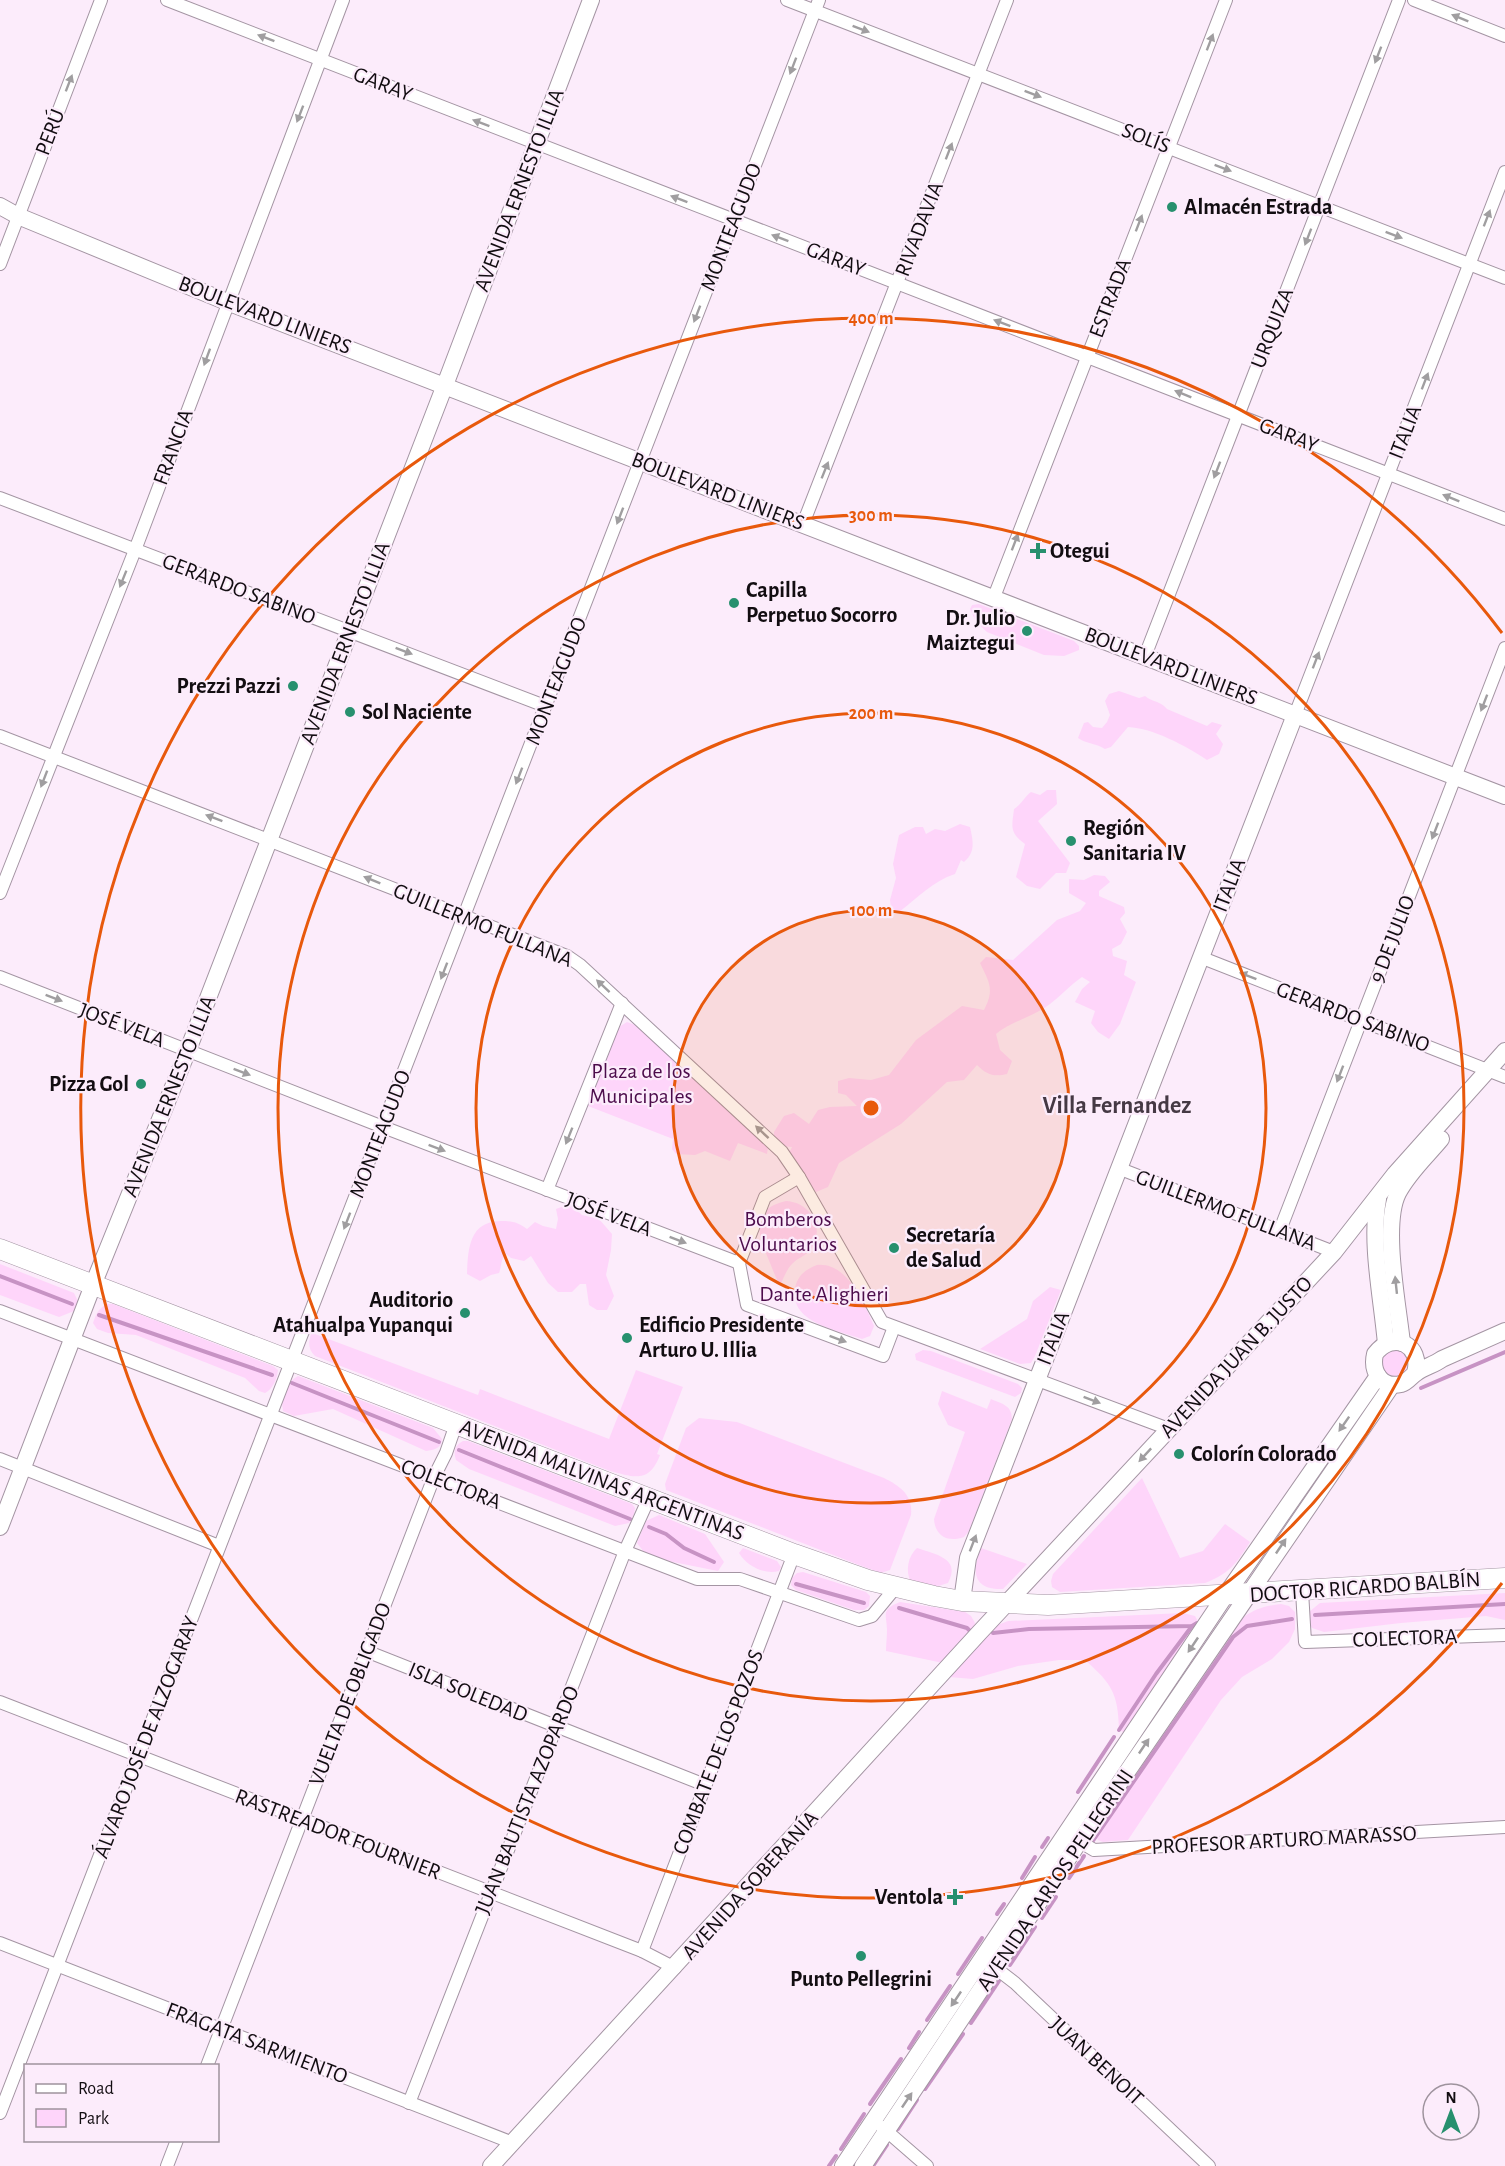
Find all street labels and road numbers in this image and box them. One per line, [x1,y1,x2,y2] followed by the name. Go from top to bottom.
[350,63,416,105] street label: GARAY
[470,85,568,294] street label: AVENIDA ERNESTO ILLIA
[30,105,69,158] street label: PERÚ
[1119,118,1174,157] street label: SOLÍS
[697,160,765,294] street label: MONTEAGUDO
[891,178,947,279] street label: RIVADAVIA
[803,238,869,280] street label: GARAY
[1085,255,1135,341] street label: ESTRADA
[176,272,354,358] street label: BOULEVARD LINIERS
[1247,285,1297,371] street label: URQUIZA
[1385,402,1425,462] street label: ITALIA
[149,406,197,488] street label: FRANCIA
[1256,414,1322,456] street label: GARAY
[629,448,807,534] street label: BOULEVARD LINIERS
[296,538,394,747] street label: AVENIDA ERNESTO ILLIA
[159,550,319,628] street label: GERARDO SABINO
[522,614,590,748] street label: MONTEAGUDO
[1082,623,1260,709] street label: BOULEVARD LINIERS
[1209,855,1249,915] street label: ITALIA
[390,879,576,971] street label: GUILLERMO FULLANA
[1365,892,1419,986] street label: 9 DE JULIO
[1273,978,1433,1056] street label: GERARDO SABINO
[118,992,220,1200] street label: AVENIDA ERNESTO ILLIA
[76,998,169,1051] street label: JOSÉ VELA
[346,1067,414,1201] street label: MONTEAGUDO
[1133,1166,1319,1255] street label: GUILLERMO FULLANA
[563,1187,656,1240] street label: JOSÉ VELA
[1156,1272,1316,1442] street label: AVENIDA JUAN B. JUSTO
[1033,1308,1073,1368] street label: ITALIA
[457,1416,747,1544] street label: AVENIDA MALVINAS ARGENTINAS
[398,1455,504,1513] street label: COLECTORA
[1249,1567,1481,1606] street label: DOCTOR RICARDO BALBÍN
[305,1600,395,1788] street label: VUELTA DE OBLIGADO
[89,1612,203,1861] street label: ÁLVARO JOSÉ DE ALZOGARAY
[1352,1625,1458,1651] street label: COLECTORA
[669,1647,767,1857] street label: COMBATE DE LOS POZOS
[405,1658,531,1726] street label: ISLA SOLEDAD
[471,1683,583,1917] street label: JUAN BAUTISTA AZOPARDO
[973,1765,1137,1995] street label: AVENIDA CARLOS PELLEGRINI
[232,1785,444,1883] street label: RASTREADOR FOURNIER
[677,1806,823,1964] street label: AVENIDA SOBERANÍA
[1151,1822,1417,1858] street label: PROFESOR ARTURO MARASSO
[163,1998,351,2088] street label: FRAGATA SARMIENTO
[1046,2012,1148,2110] street label: JUAN BENOIT

